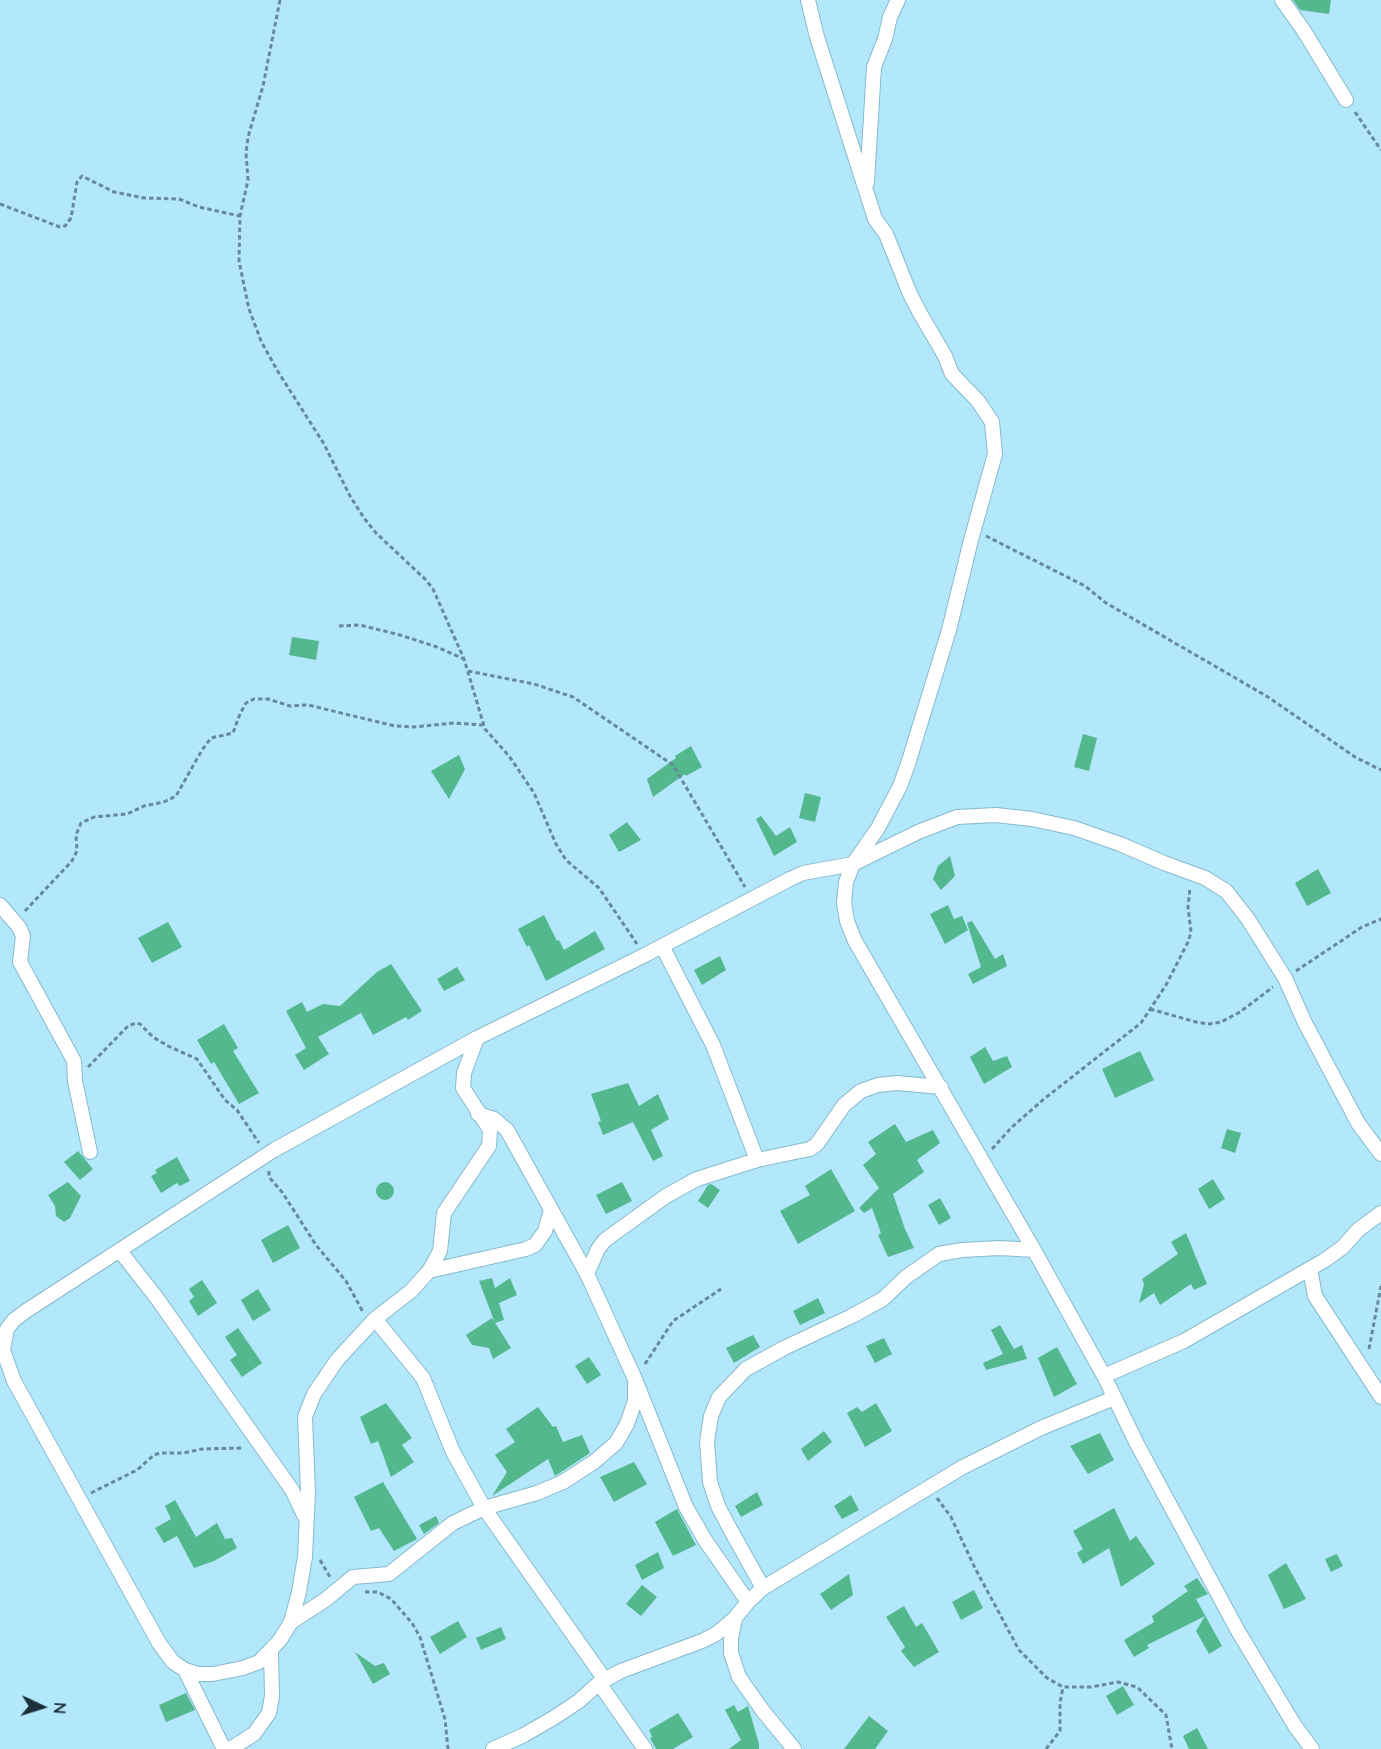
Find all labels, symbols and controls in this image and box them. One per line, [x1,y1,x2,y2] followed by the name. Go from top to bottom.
[12,1677,72,1737] north arrow
[50,1702,70,1715] text: N

